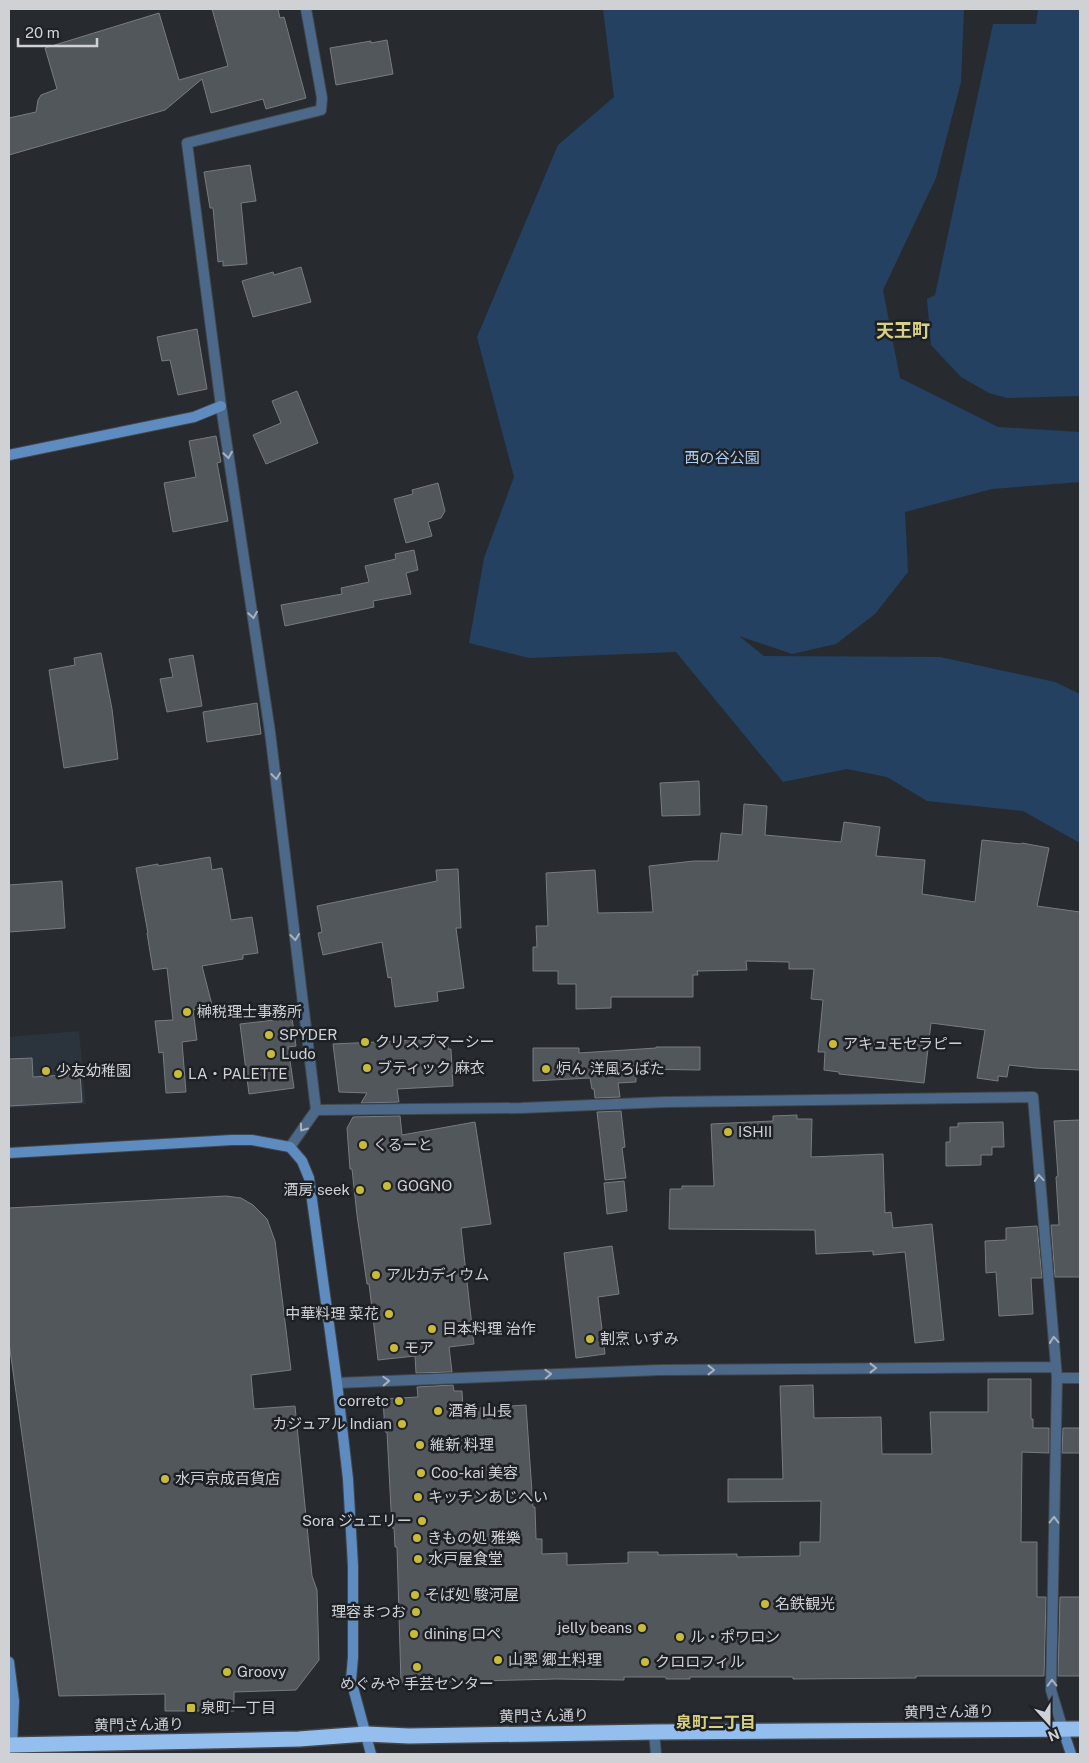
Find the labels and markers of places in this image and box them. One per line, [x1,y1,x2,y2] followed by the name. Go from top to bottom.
[197,1003,302,1020] place label: 榊税理士事務所
[181,1006,193,1018] marker: 榊税理士事務所
[279,1026,337,1043] place label: SPYDER
[263,1029,275,1041] marker: SPYDER
[375,1033,495,1050] place label: クリスプマーシー
[843,1035,963,1052] place label: アキュモセラピー
[359,1036,371,1048] marker: クリスプマーシー
[827,1038,839,1050] marker: アキュモセラピー
[281,1045,316,1062] place label: Ludo
[265,1048,277,1060] marker: Ludo
[377,1059,485,1076] place label: ブティック 麻衣
[556,1060,665,1077] place label: 炉ん 洋風ろばた
[56,1062,131,1079] place label: 少友幼稚園
[361,1062,373,1074] marker: ブティック 麻衣
[540,1063,552,1075] marker: 炉ん 洋風ろばた
[40,1065,52,1077] marker: 少友幼稚園
[188,1065,288,1082] place label: LA・PALETTE
[172,1068,184,1080] marker: LA・PALETTE
[738,1123,772,1140] place label: ISHII
[722,1126,734,1138] marker: ISHII
[373,1136,433,1153] place label: くるーと
[357,1139,369,1151] marker: くるーと
[397,1177,452,1194] place label: GOGNO
[381,1180,393,1192] marker: GOGNO
[283,1181,350,1198] place label: 酒房 seek
[354,1184,366,1196] marker: 酒房 seek
[386,1266,489,1283] place label: アルカディウム
[370,1269,382,1281] marker: アルカディウム
[285,1305,379,1322] place label: 中華料理 菜花
[383,1308,395,1320] marker: 中華料理 菜花
[442,1320,536,1337] place label: 日本料理 治作
[426,1323,438,1335] marker: 日本料理 治作
[600,1330,679,1347] place label: 割烹 いずみ
[584,1333,596,1345] marker: 割烹 いずみ
[404,1339,434,1356] place label: モア
[388,1342,400,1354] marker: モア
[339,1392,389,1409] place label: corretc
[393,1395,405,1407] marker: corretc
[448,1402,512,1419] place label: 酒肴 山長
[432,1405,444,1417] marker: 酒肴 山長
[272,1415,392,1432] place label: カジュアル Indian
[396,1418,408,1430] marker: カジュアル Indian
[430,1436,494,1453] place label: 維新 料理
[414,1439,426,1451] marker: 維新 料理
[431,1464,518,1481] place label: Coo-kai 美容
[415,1467,427,1479] marker: Coo-kai 美容
[175,1470,280,1487] place label: 水戸京成百貨店
[159,1473,171,1485] marker: 水戸京成百貨店
[428,1488,548,1505] place label: キッチンあじへい
[412,1491,424,1503] marker: キッチンあじへい
[302,1512,412,1529] place label: Sora ジュエリー
[416,1515,428,1527] marker: Sora ジュエリー
[427,1529,521,1546] place label: きもの処 雅樂
[411,1532,423,1544] marker: きもの処 雅樂
[428,1550,503,1567] place label: 水戸屋食堂
[412,1553,424,1565] marker: 水戸屋食堂
[425,1586,519,1603] place label: そば処 駿河屋
[409,1589,421,1601] marker: そば処 駿河屋
[775,1595,835,1612] place label: 名鉄観光
[759,1598,771,1610] marker: 名鉄観光
[331,1603,406,1620] place label: 理容まつお
[410,1606,422,1618] marker: 理容まつお
[557,1619,632,1636] place label: jelly beans
[636,1622,648,1634] marker: jelly beans
[424,1625,501,1642] place label: dining ロペ
[408,1628,420,1640] marker: dining ロペ
[690,1628,780,1645] place label: ル・ポワロン
[674,1631,686,1643] marker: ル・ポワロン
[508,1651,602,1668] place label: 山翆 郷土料理
[655,1653,745,1670] place label: クロロフィル
[492,1654,504,1666] marker: 山翆 郷土料理
[639,1656,651,1668] marker: クロロフィル
[411,1661,423,1673] marker: めぐみや 手芸センター
[237,1663,286,1680] place label: Groovy
[221,1666,233,1678] marker: Groovy
[340,1675,494,1692] place label: めぐみや 手芸センター
[201,1699,276,1716] place label: 泉町一丁目
[185,1702,197,1714] marker: 泉町一丁目

